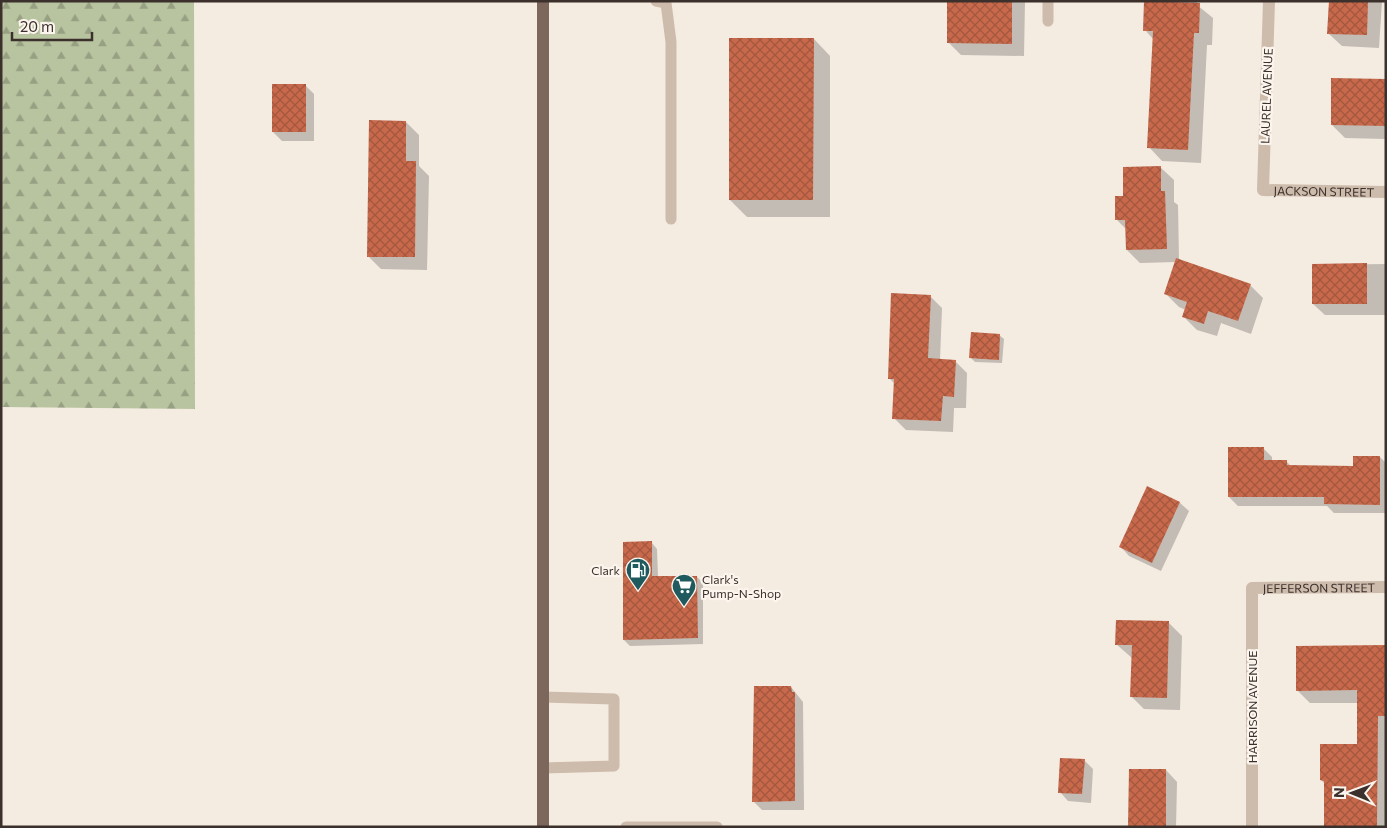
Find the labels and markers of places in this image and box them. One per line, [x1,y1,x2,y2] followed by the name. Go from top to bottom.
[625,557,651,591] fuel station icon: Clark
[591,563,620,577] place label: Clark
[702,572,781,600] place label: Clark's Pump-N-Shop
[671,573,697,607] supermarket icon: Clark's Pump-N-Shop

